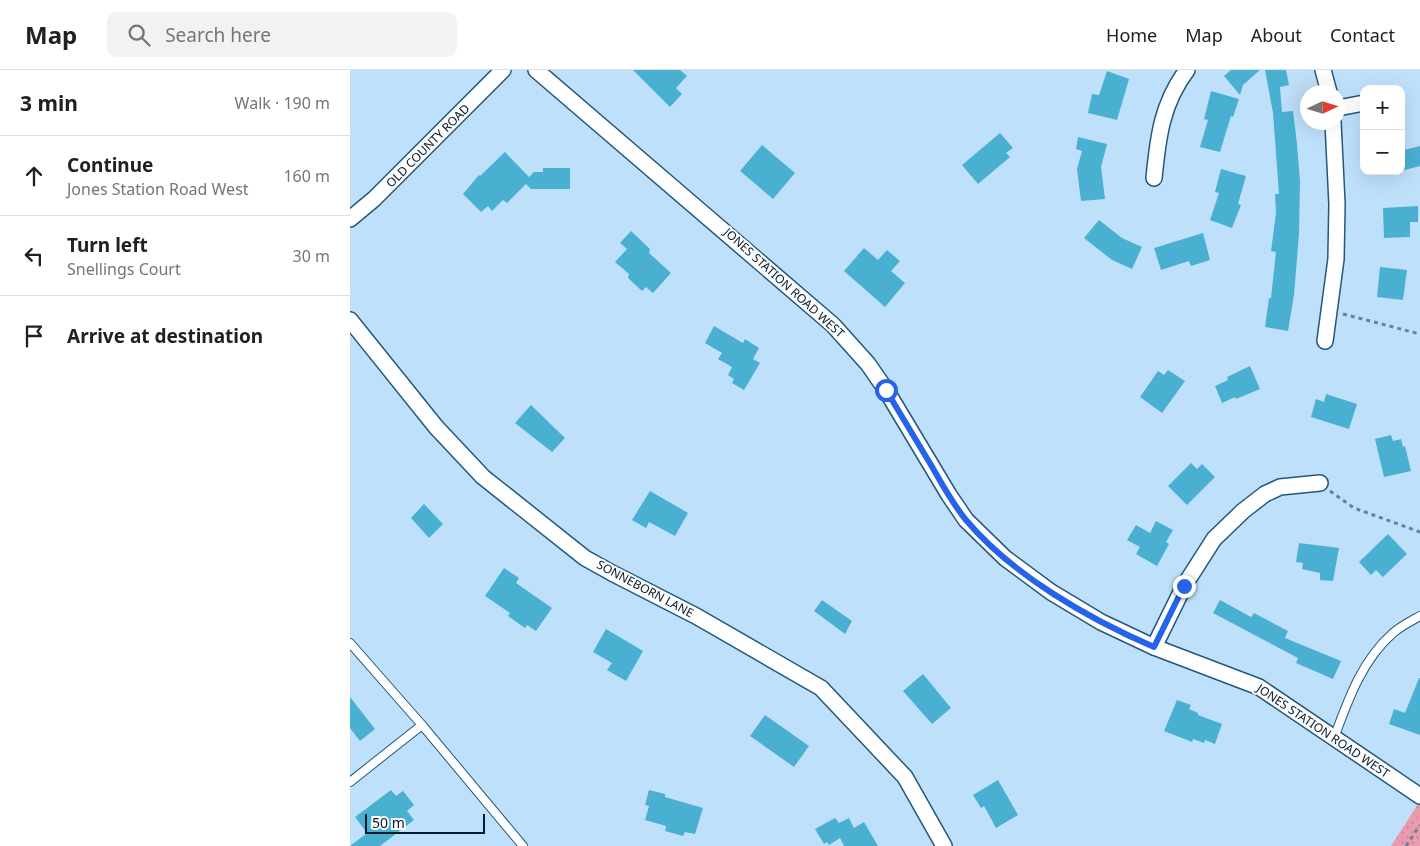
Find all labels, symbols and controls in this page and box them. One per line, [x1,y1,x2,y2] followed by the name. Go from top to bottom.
[107,12,457,57] search box
[25,18,77,51] text: Map
[125,21,153,49] icon: search
[165,22,271,48] text: Search here
[1106,23,1157,47] text: Home
[1185,23,1223,47] text: Map
[1251,23,1302,47] text: About
[1330,23,1395,47] text: Contact
[1300,85,1345,130] north arrow
[1360,85,1405,175] map controls
[1360,85,1405,130] button: +
[20,89,78,117] text: 3 min
[235,92,330,114] text: Walk · 190 m
[382,100,473,191] street label: OLD COUNTY ROAD
[1360,130,1405,175] button: −
[67,152,153,178] text: Continue
[20,162,48,190] icon: ahead
[283,165,330,187] text: 160 m
[67,178,249,200] text: Jones Station Road West
[720,223,849,342] street label: JONES STATION ROAD WEST
[67,232,148,258] text: Turn left
[20,242,48,270] icon: left
[293,245,330,267] text: 30 m
[67,258,181,280] text: Snellings Court
[20,322,48,350] icon: arrive
[67,323,263,349] text: Arrive at destination
[875,379,898,402] route start
[594,556,697,621] street label: SONNEBORN LANE
[1173,575,1196,598] route end
[1253,679,1393,782] street label: JONES STATION ROAD WEST
[365,811,485,834] scale bar
[372,813,405,832] text: 50 m

